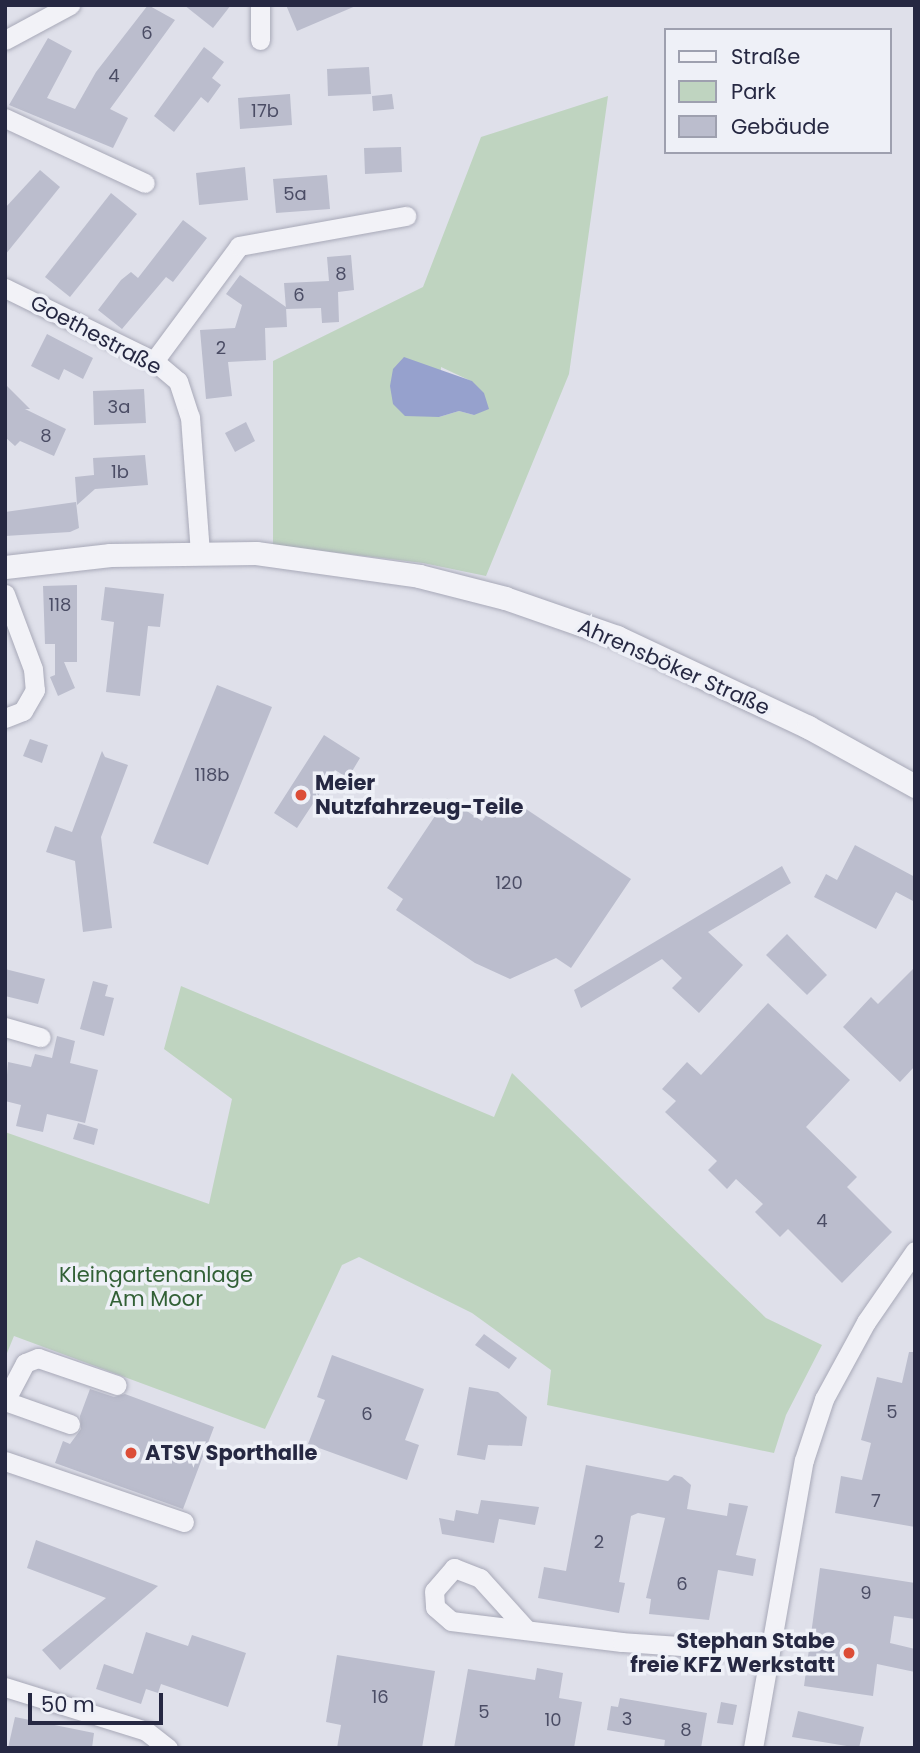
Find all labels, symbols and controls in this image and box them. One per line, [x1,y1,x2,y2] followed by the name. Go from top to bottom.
[141,22,153,44] house number: 6
[664,28,892,154] legend
[731,42,800,71] text: Straße
[108,65,120,87] house number: 4
[731,77,776,106] text: Park
[251,100,279,122] house number: 17b
[731,112,829,141] text: Gebäude
[283,183,307,205] house number: 5a
[335,263,347,285] house number: 8
[293,284,305,306] house number: 6
[26,290,166,380] street label: Goethestraße
[216,337,226,359] house number: 2
[108,396,130,418] house number: 3a
[40,425,52,447] house number: 8
[111,461,129,483] house number: 1b
[49,594,71,616] house number: 118
[574,613,774,721] street label: Ahrensböker Straße
[194,764,230,786] house number: 118b
[315,770,523,820] place label: Meier Nutzfahrzeug-Teile
[293,787,309,803] marker: Meier Nutzfahrzeug-Teile
[495,872,523,894] house number: 120
[816,1210,828,1232] house number: 4
[59,1262,253,1312] park label: Kleingartenanlage Am Moor
[886,1401,898,1423] house number: 5
[361,1403,373,1425] house number: 6
[145,1440,317,1466] place label: ATSV Sporthalle
[123,1445,139,1461] marker: ATSV Sporthalle
[871,1490,881,1512] house number: 7
[594,1531,604,1553] house number: 2
[676,1573,688,1595] house number: 6
[860,1582,872,1604] house number: 9
[630,1628,835,1678] place label: Stephan Stabe freie KFZ Werkstatt
[841,1645,857,1661] marker: Stephan Stabe freie KFZ Werkstatt
[32,1680,166,1724] scale bar
[371,1686,389,1708] house number: 16
[41,1690,95,1719] text: 50 m
[478,1701,490,1723] house number: 5
[622,1708,632,1730] house number: 3
[544,1709,562,1731] house number: 10
[680,1719,692,1741] house number: 8

